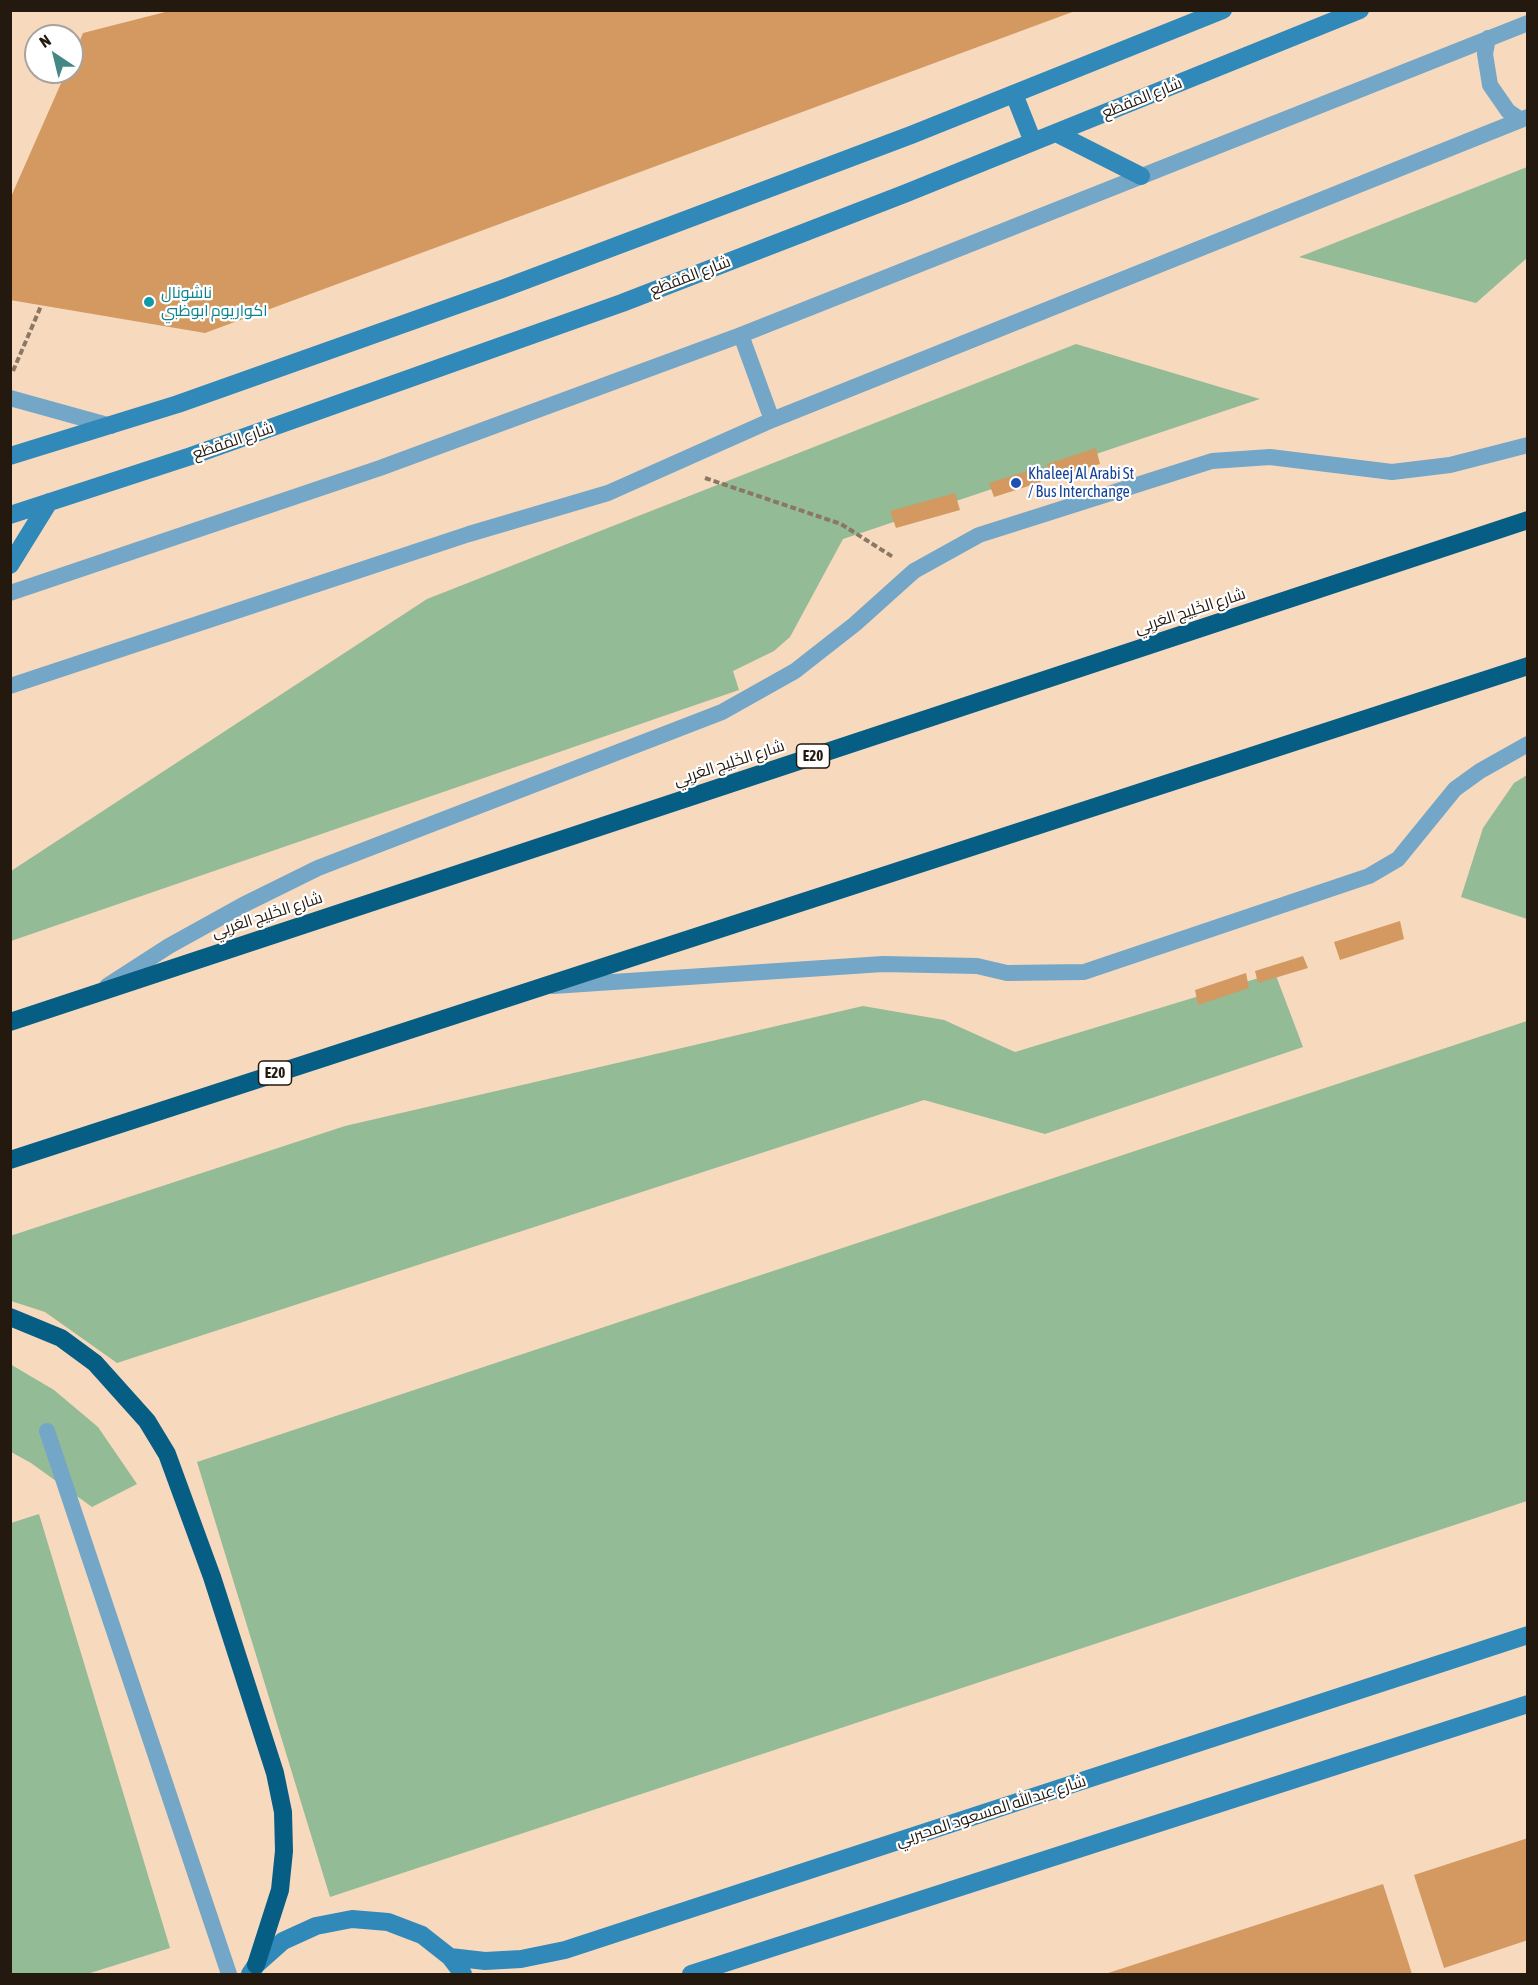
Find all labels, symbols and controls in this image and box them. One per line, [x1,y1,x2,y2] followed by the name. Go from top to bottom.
[24,24,84,84] north arrow
[36,31,54,51] text: N
[1099,73,1185,123] street label: شارع المَقطَع
[647,252,733,300] street label: شارع المَقطَع
[161,283,268,321] place label: ناشونال اكواريوم ابوظبي
[142,295,156,309] marker: ناشونال اكواريوم ابوظبي
[190,418,276,464] street label: شارع المَقطَع
[1028,464,1134,502] place label: Khaleej Al Arabi St / Bus Interchange
[1009,476,1023,490] marker: Khaleej Al Arabi St / Bus Interchange
[1132,584,1248,638] street label: شارع الخَلِيج العَربِي
[671,736,787,790] street label: شارع الخَلِيج العَربِي
[796,744,830,768] road number: E20
[209,888,325,942] street label: شارع الخَلِيج العَربِي
[258,1061,292,1085] road number: E20
[893,1771,1089,1851] street label: شارع عبدالله المسعود المحيربي

